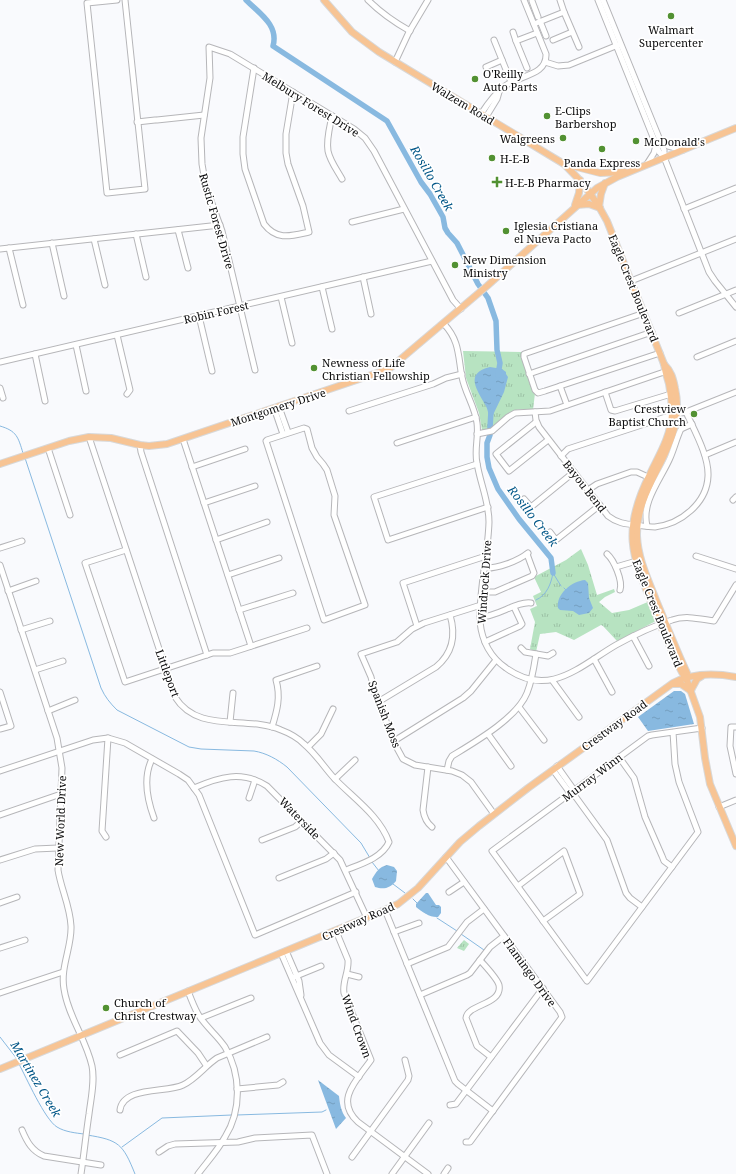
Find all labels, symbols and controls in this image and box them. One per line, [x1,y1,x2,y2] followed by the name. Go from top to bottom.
[666,11,676,21] marker: Walmart Supercenter
[639,22,704,50] place label: Walmart Supercenter
[483,66,537,94] place label: O'Reilly Auto Parts
[260,68,362,140] street label: Melbury Forest Drive
[470,74,480,84] marker: O'Reilly Auto Parts
[428,78,498,128] street label: Walzem Road
[555,103,617,131] place label: E-Clips Barbershop
[542,111,552,121] marker: E-Clips Barbershop
[500,131,555,146] place label: Walgreens
[558,133,568,143] marker: Walgreens
[644,134,705,149] place label: McDonald's
[631,136,641,146] marker: McDonald's
[406,141,458,215] water label: Rosillo Creek
[597,144,607,154] marker: Panda Express
[500,151,530,166] place label: H-E-B
[487,153,497,163] marker: H-E-B
[564,155,640,170] place label: Panda Express
[196,171,238,271] street label: Rustic Forest Drive
[505,175,591,190] place label: H-E-B Pharmacy
[492,177,502,187] marker: H-E-B Pharmacy
[514,218,598,246] place label: Iglesia Cristiana el Nueva Pacto
[501,226,511,236] marker: Iglesia Cristiana el Nueva Pacto
[606,232,663,344] street label: Eagle Crest Boulevard
[463,252,546,280] place label: New Dimension Ministry
[450,260,460,270] marker: New Dimension Ministry
[182,297,250,327] street label: Robin Forest
[322,355,430,383] place label: Newness of Life Christian Fellowship
[309,363,319,373] marker: Newness of Life Christian Fellowship
[228,384,328,429] street label: Montgomery Drive
[608,401,687,429] place label: Crestview Baptist Church
[689,409,699,419] marker: Crestview Baptist Church
[560,457,610,515] street label: Bayou Bend
[503,481,563,551] water label: Rosillo Creek
[474,539,494,624] street label: Windrock Drive
[630,557,687,669] street label: Eagle Crest Boulevard
[152,647,184,699] street label: Littleport
[365,678,405,750] street label: Spanish Moss
[578,696,650,754] street label: Crestway Road
[559,749,625,805] street label: Murray Winn
[51,775,69,867] street label: New World Drive
[276,794,324,842] street label: Waterside
[319,898,397,944] street label: Crestway Road
[500,935,560,1009] street label: Flamingo Drive
[339,992,375,1060] street label: Wind Crown
[114,995,197,1023] place label: Church of Christ Crestway
[101,1003,111,1013] marker: Church of Christ Crestway
[6,1037,66,1121] water label: Martinez Creek

